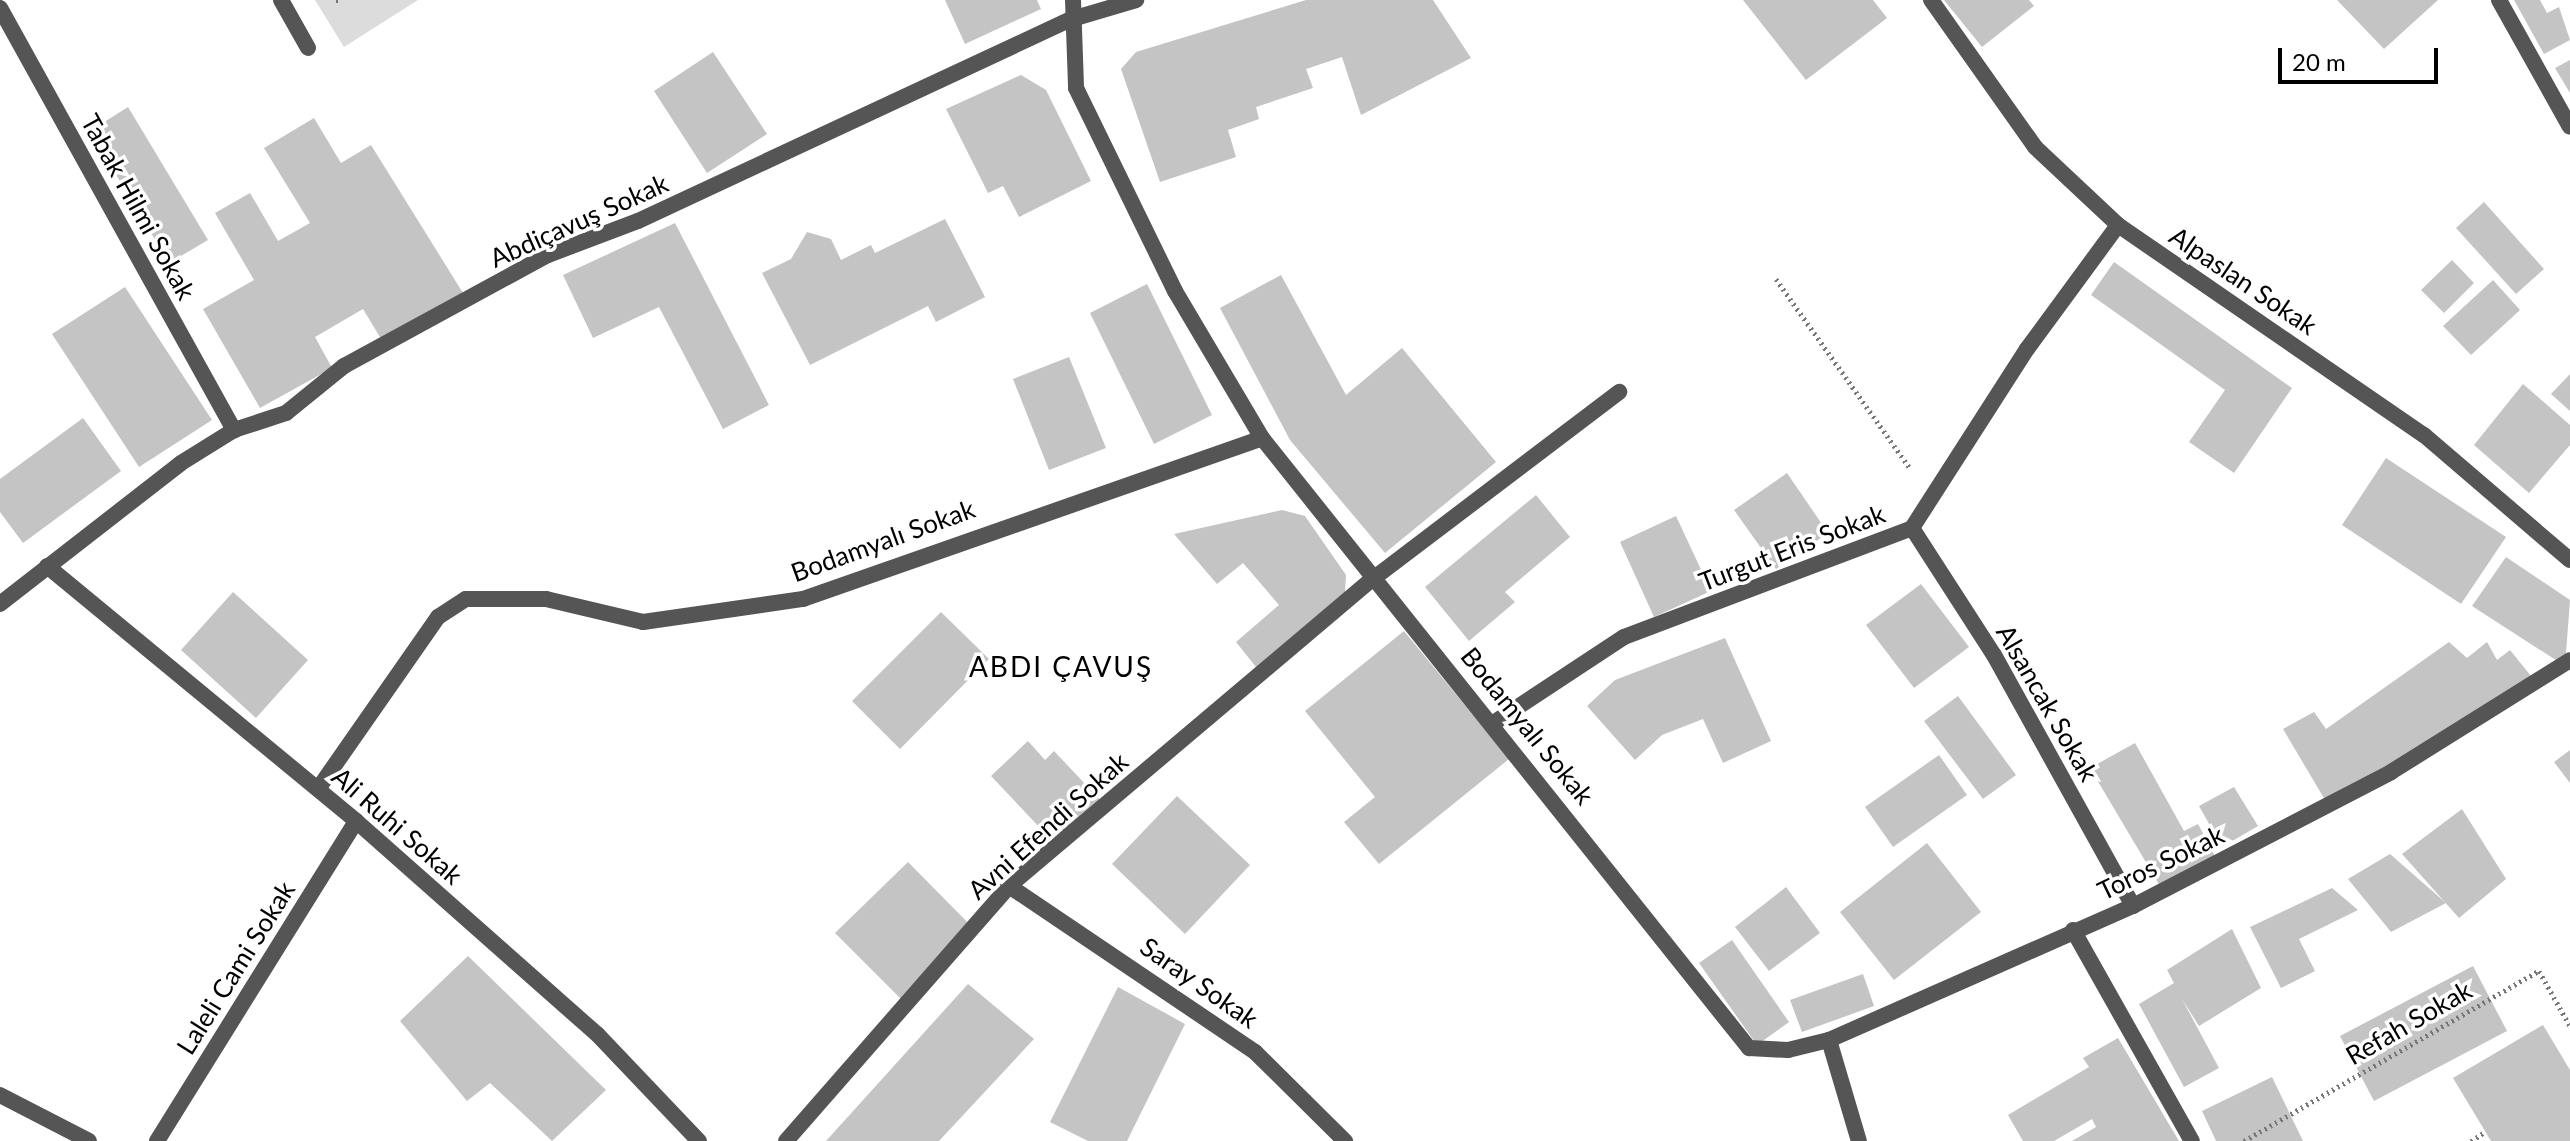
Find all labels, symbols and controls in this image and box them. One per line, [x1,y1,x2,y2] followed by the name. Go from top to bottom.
[2282,32,2442,82] scale bar
[2292,47,2346,76] text: 20 m
[74,109,202,305] street label: Tabak Hilmi Sokak
[485,168,673,274] street label: Abdiçavuş Sokak
[2163,220,2323,342] street label: Alpaslan Sokak
[787,493,979,589] street label: Bodamyalı Sokak
[1695,498,1889,598] street label: Turgut Eris Sokak
[1990,619,2104,787] street label: Alsancak Sokak
[1454,641,1600,811] street label: Bodamyalı Sokak
[969,649,1153,683] district label: ABDI ÇAVUŞ
[962,746,1134,906] street label: Avni Efendi Sokak
[326,761,468,891] street label: Ali Ruhi Sokak
[2093,819,2229,907] street label: Toros Sokak
[170,876,302,1060] street label: Laleli Cami Sokak
[1134,931,1264,1035] street label: Saray Sokak
[2340,974,2478,1072] street label: Refah Sokak

